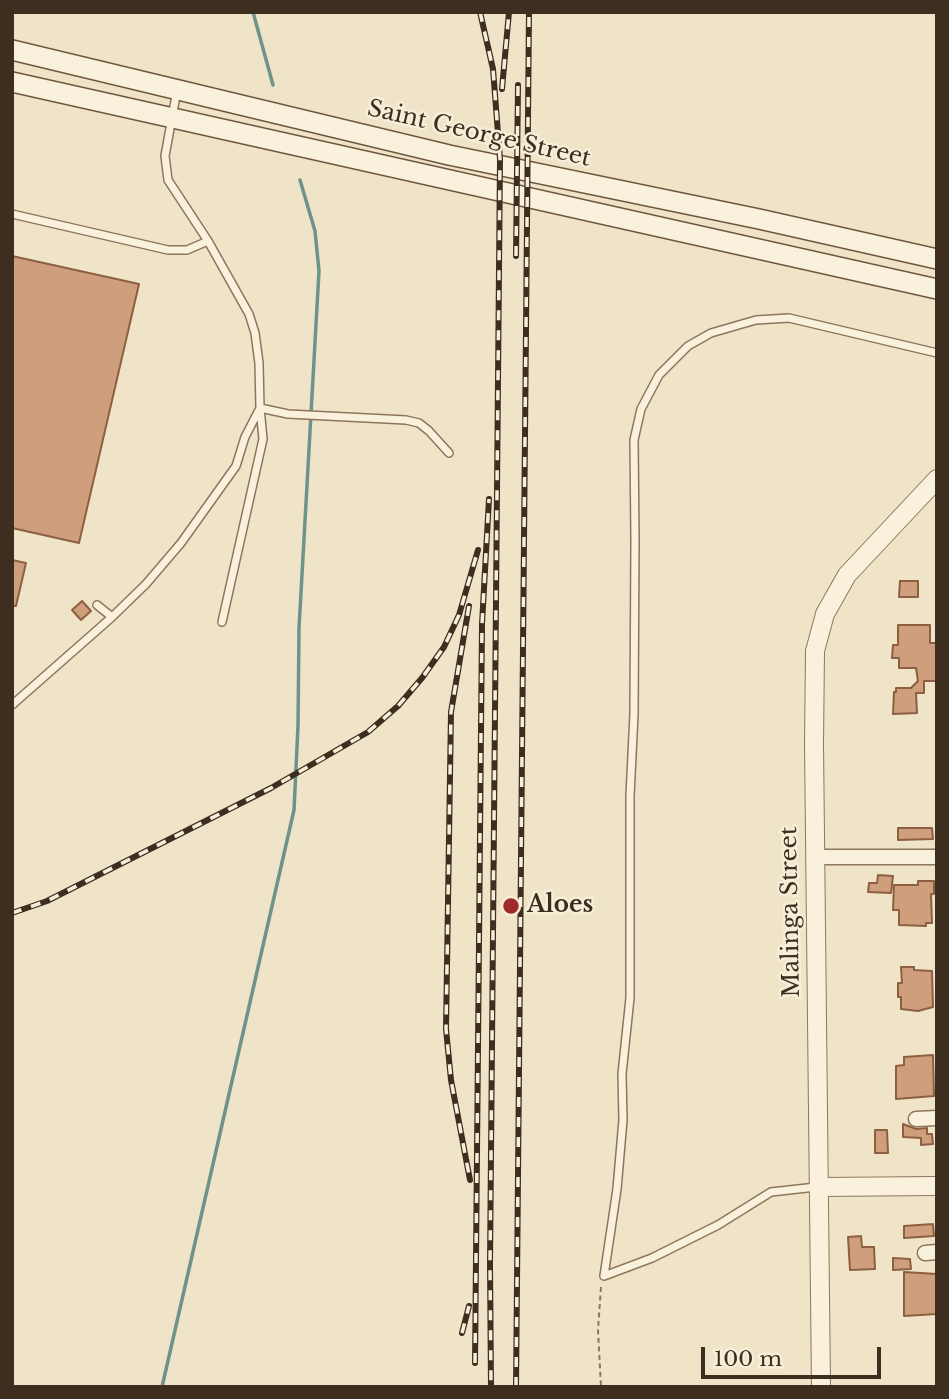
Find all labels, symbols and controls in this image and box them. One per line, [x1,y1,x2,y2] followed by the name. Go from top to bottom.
[365,95,593,173] street label: Saint George Street
[776,826,806,998] street label: Malinga Street
[527,892,593,920] place label: Aloes
[501,896,521,916] marker: Aloes
[704,1332,884,1376] scale bar
[714,1346,782,1372] text: 100 m

